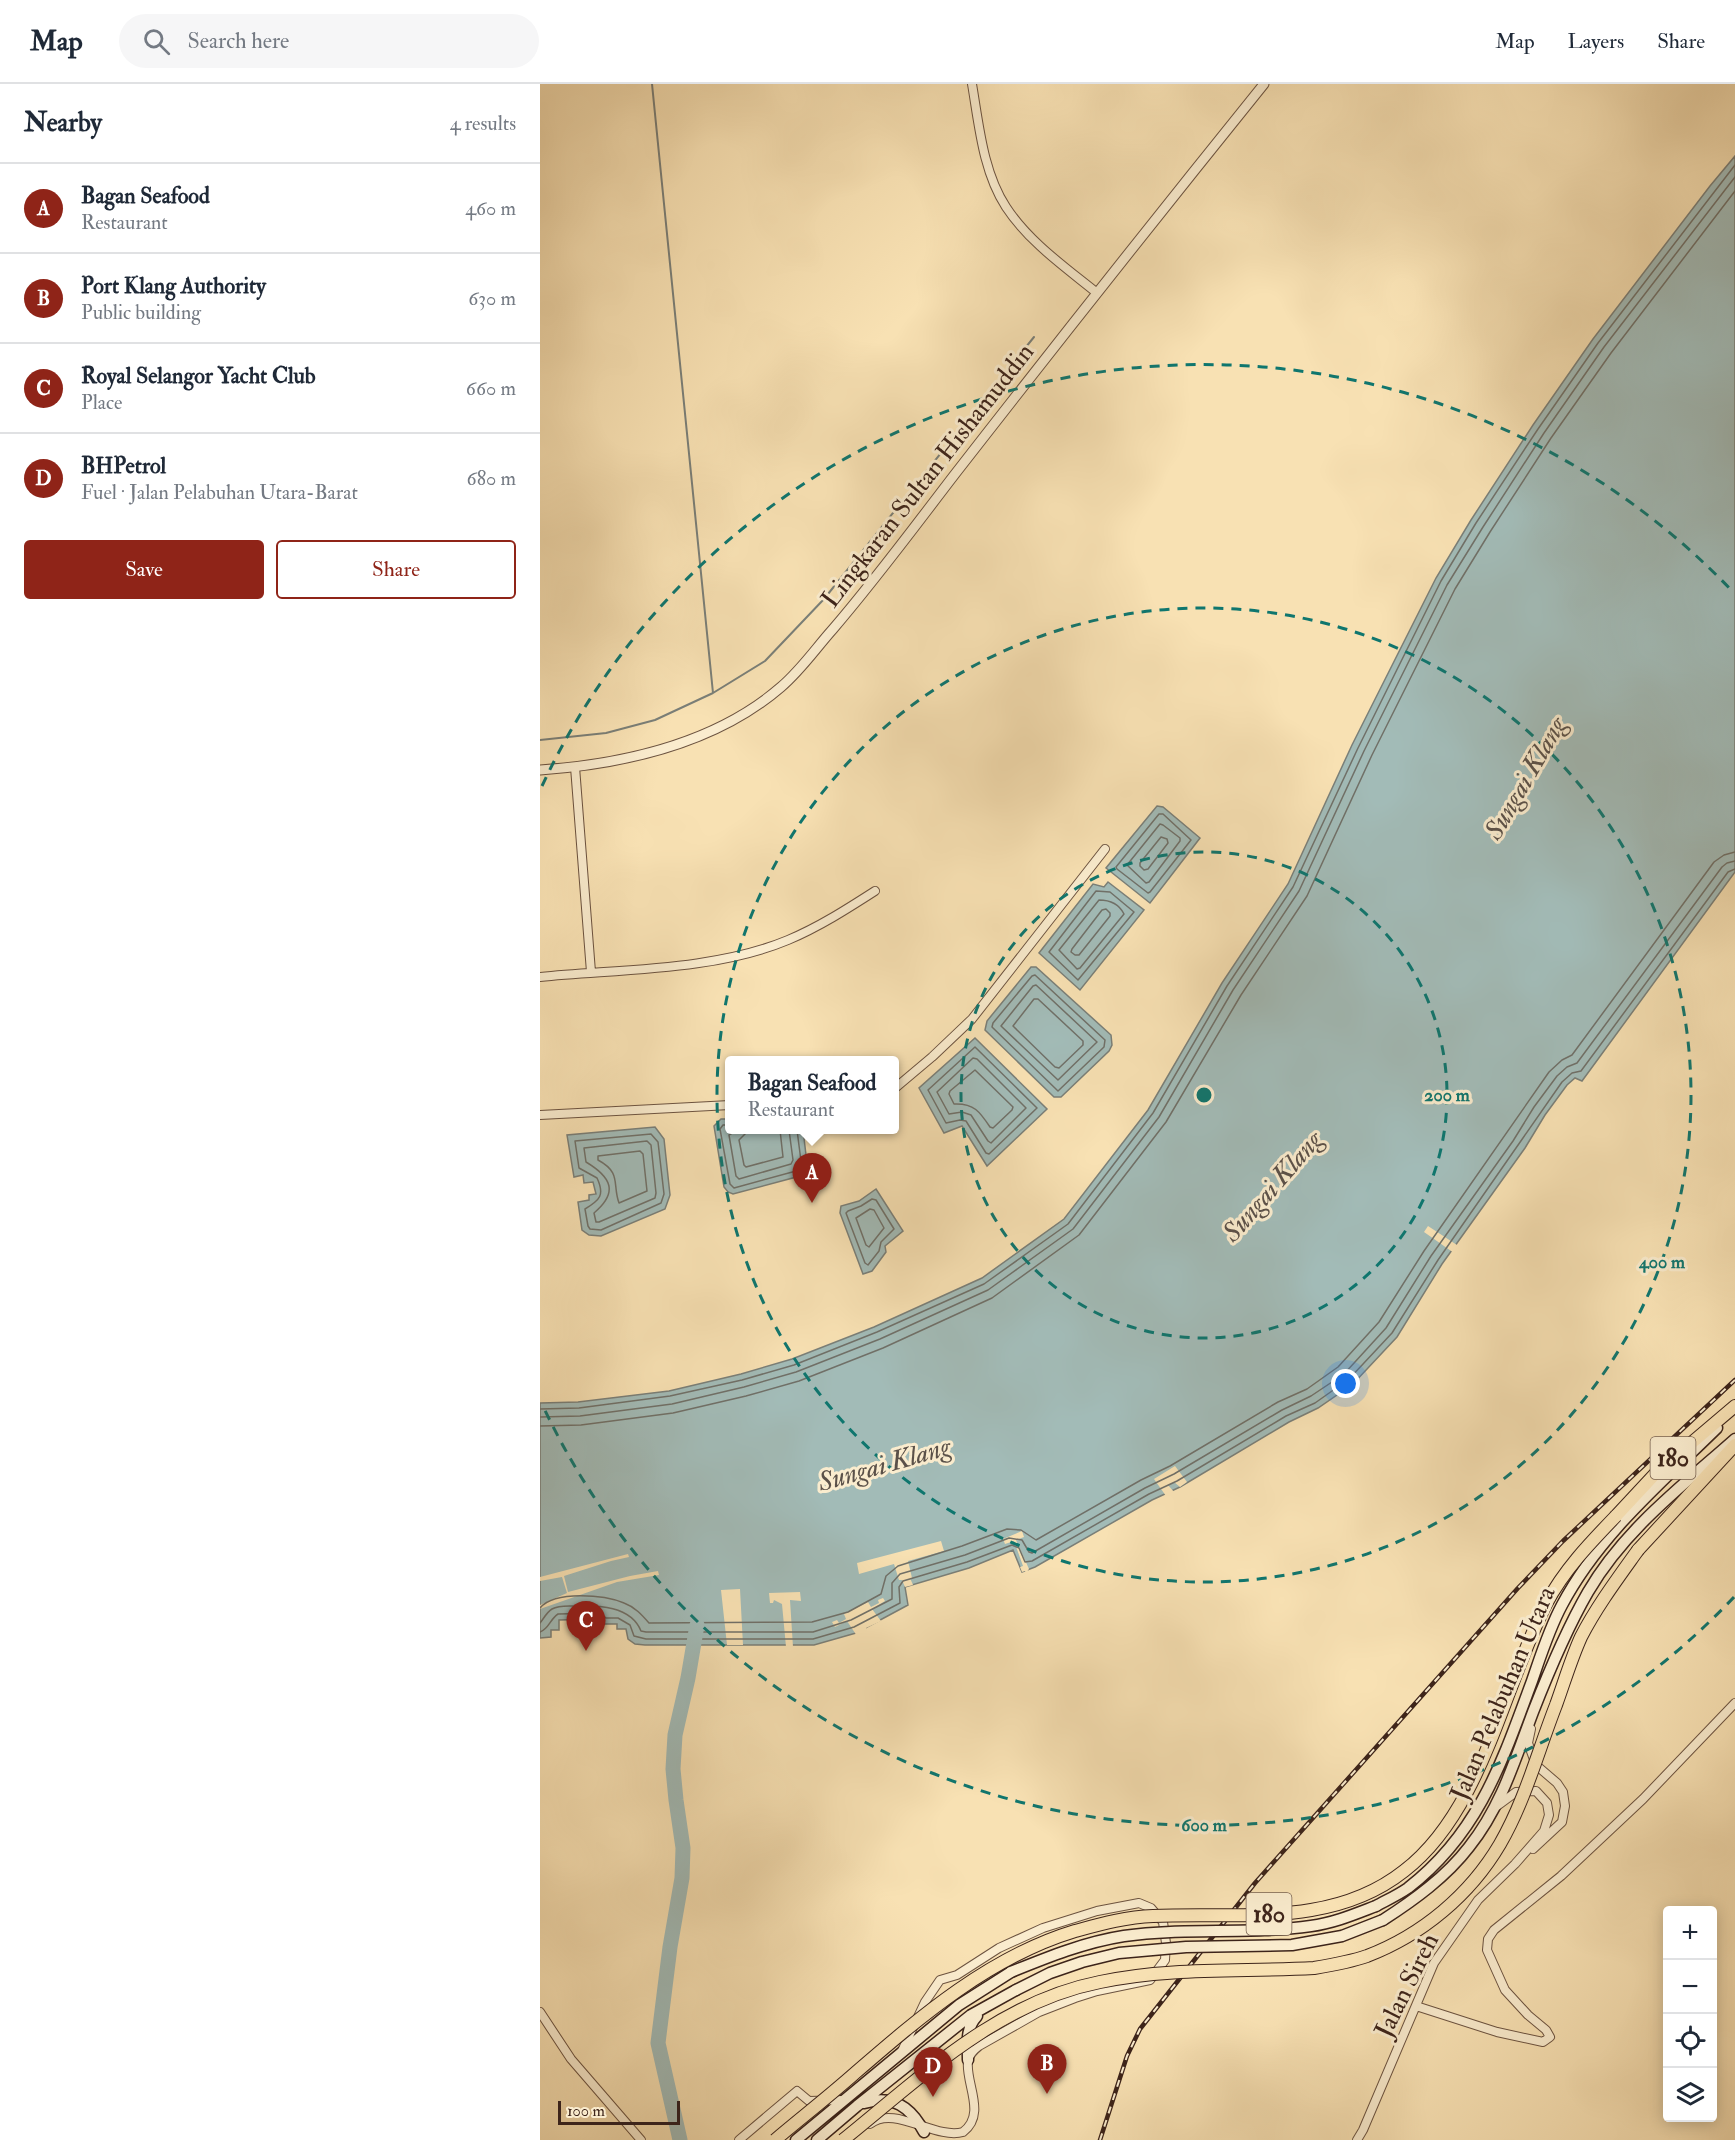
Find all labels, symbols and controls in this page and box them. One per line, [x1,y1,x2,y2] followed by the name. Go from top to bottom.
[119,14,539,68] search box
[30,24,83,59] text: Map
[140,25,173,58] icon: search
[188,27,289,55] text: Search here
[1495,28,1535,55] text: Map
[1568,28,1624,55] text: Layers
[1657,28,1705,55] text: Share
[24,107,102,139] text: Nearby
[450,111,516,136] text: 4 results
[81,182,210,210] text: Bagan Seafood
[37,196,50,221] text: A
[465,196,516,221] text: 460 m
[81,210,168,235] text: Restaurant
[81,272,266,300] text: Port Klang Authority
[37,286,50,311] text: B
[468,286,516,311] text: 630 m
[81,300,201,325] text: Public building
[814,337,1041,614] street label: Lingkaran Sultan Hishamuddin
[81,362,316,390] text: Royal Selangor Yacht Club
[36,376,51,401] text: C
[466,376,516,401] text: 660 m
[81,390,122,415] text: Place
[81,452,166,480] text: BHPetrol
[35,466,52,491] text: D
[467,466,516,491] text: 680 m
[81,480,358,505] text: Fuel · Jalan Pelabuhan Utara-Barat
[24,540,264,599] button: Save
[276,540,516,599] button: Share
[1477,709,1575,846] water label: Sungai Klang
[725,1056,899,1134] popup
[748,1069,876,1097] text: Bagan Seafood
[1424,1084,1471,1107] text: 200 m
[1194,1085,1214,1105] centre of rings
[748,1097,834,1122] text: Restaurant
[1215,1123,1331,1249] water label: Sungai Klang
[792,1154,832,1203] pin: A
[1638,1251,1686,1274] text: 400 m
[1331,1369,1360,1398] your location
[813,1429,956,1499] water label: Sungai Klang
[1650,1437,1696,1479] road number: 180
[1443,1581,1563,1806] street label: Jalan Pelabuhan Utara
[566,1602,606,1651] pin: C
[1181,1814,1228,1837] text: 600 m
[1246,1893,1292,1935] road number: 180
[1663,1906,1717,2122] map controls
[1663,1906,1717,1960] button: +
[1367,1928,1446,2044] street label: Jalan Sireh
[1663,1960,1717,2014] button: −
[1663,2014,1717,2068] button: locate
[1028,2044,1066,2094] pin: B
[914,2048,952,2097] pin: D
[1663,2068,1717,2122] button: layers
[558,2098,680,2126] scale bar
[567,2101,605,2121] text: 100 m

